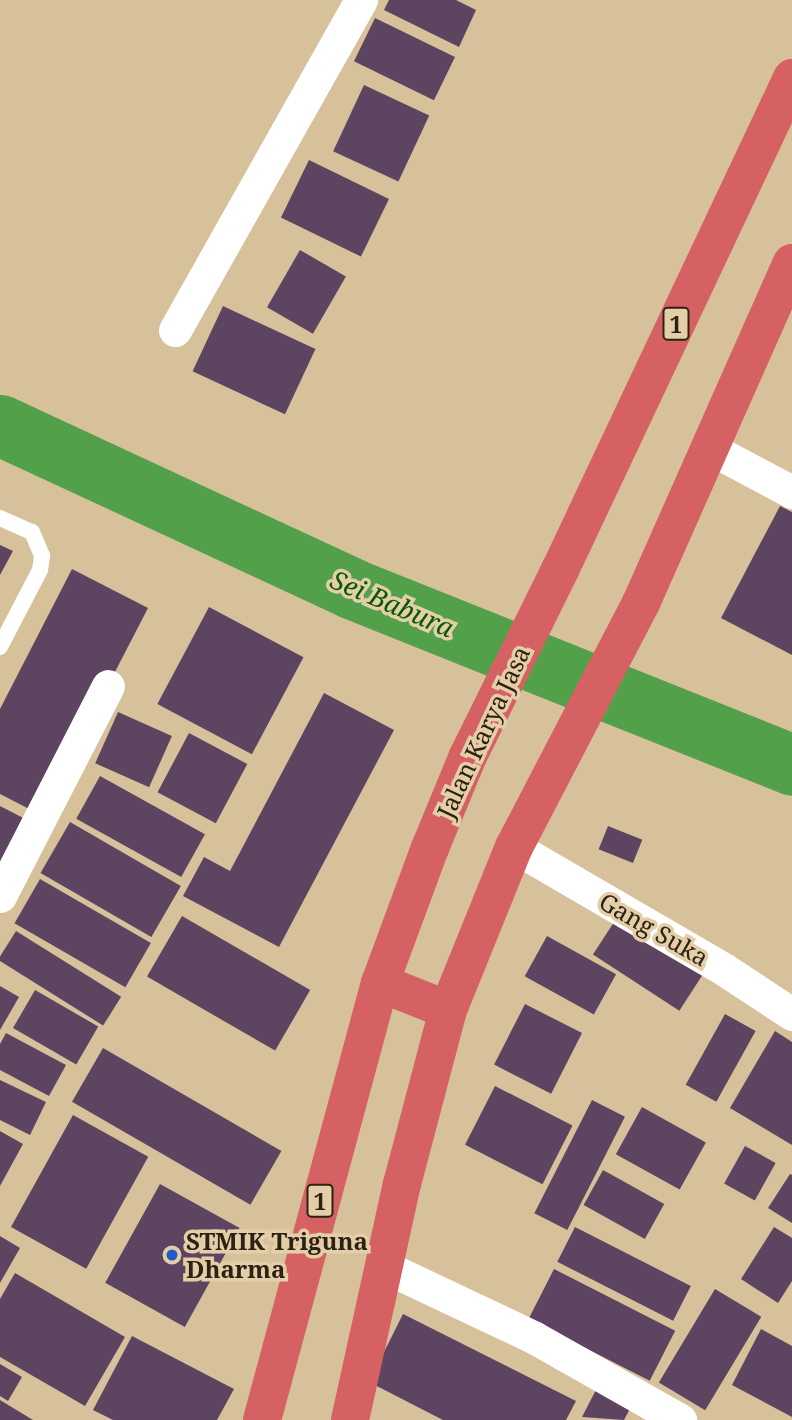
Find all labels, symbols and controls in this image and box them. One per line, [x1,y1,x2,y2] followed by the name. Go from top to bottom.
[662,304,690,344] road number: 1
[326,564,458,644] water label: Sei Babura
[431,642,535,822] street label: Jalan Karya Jasa
[594,886,714,972] street label: Gang Suka
[306,1182,334,1220] road number: 1
[186,1227,368,1283] place label: STMIK Triguna Dharma
[164,1247,180,1263] marker: STMIK Triguna Dharma

